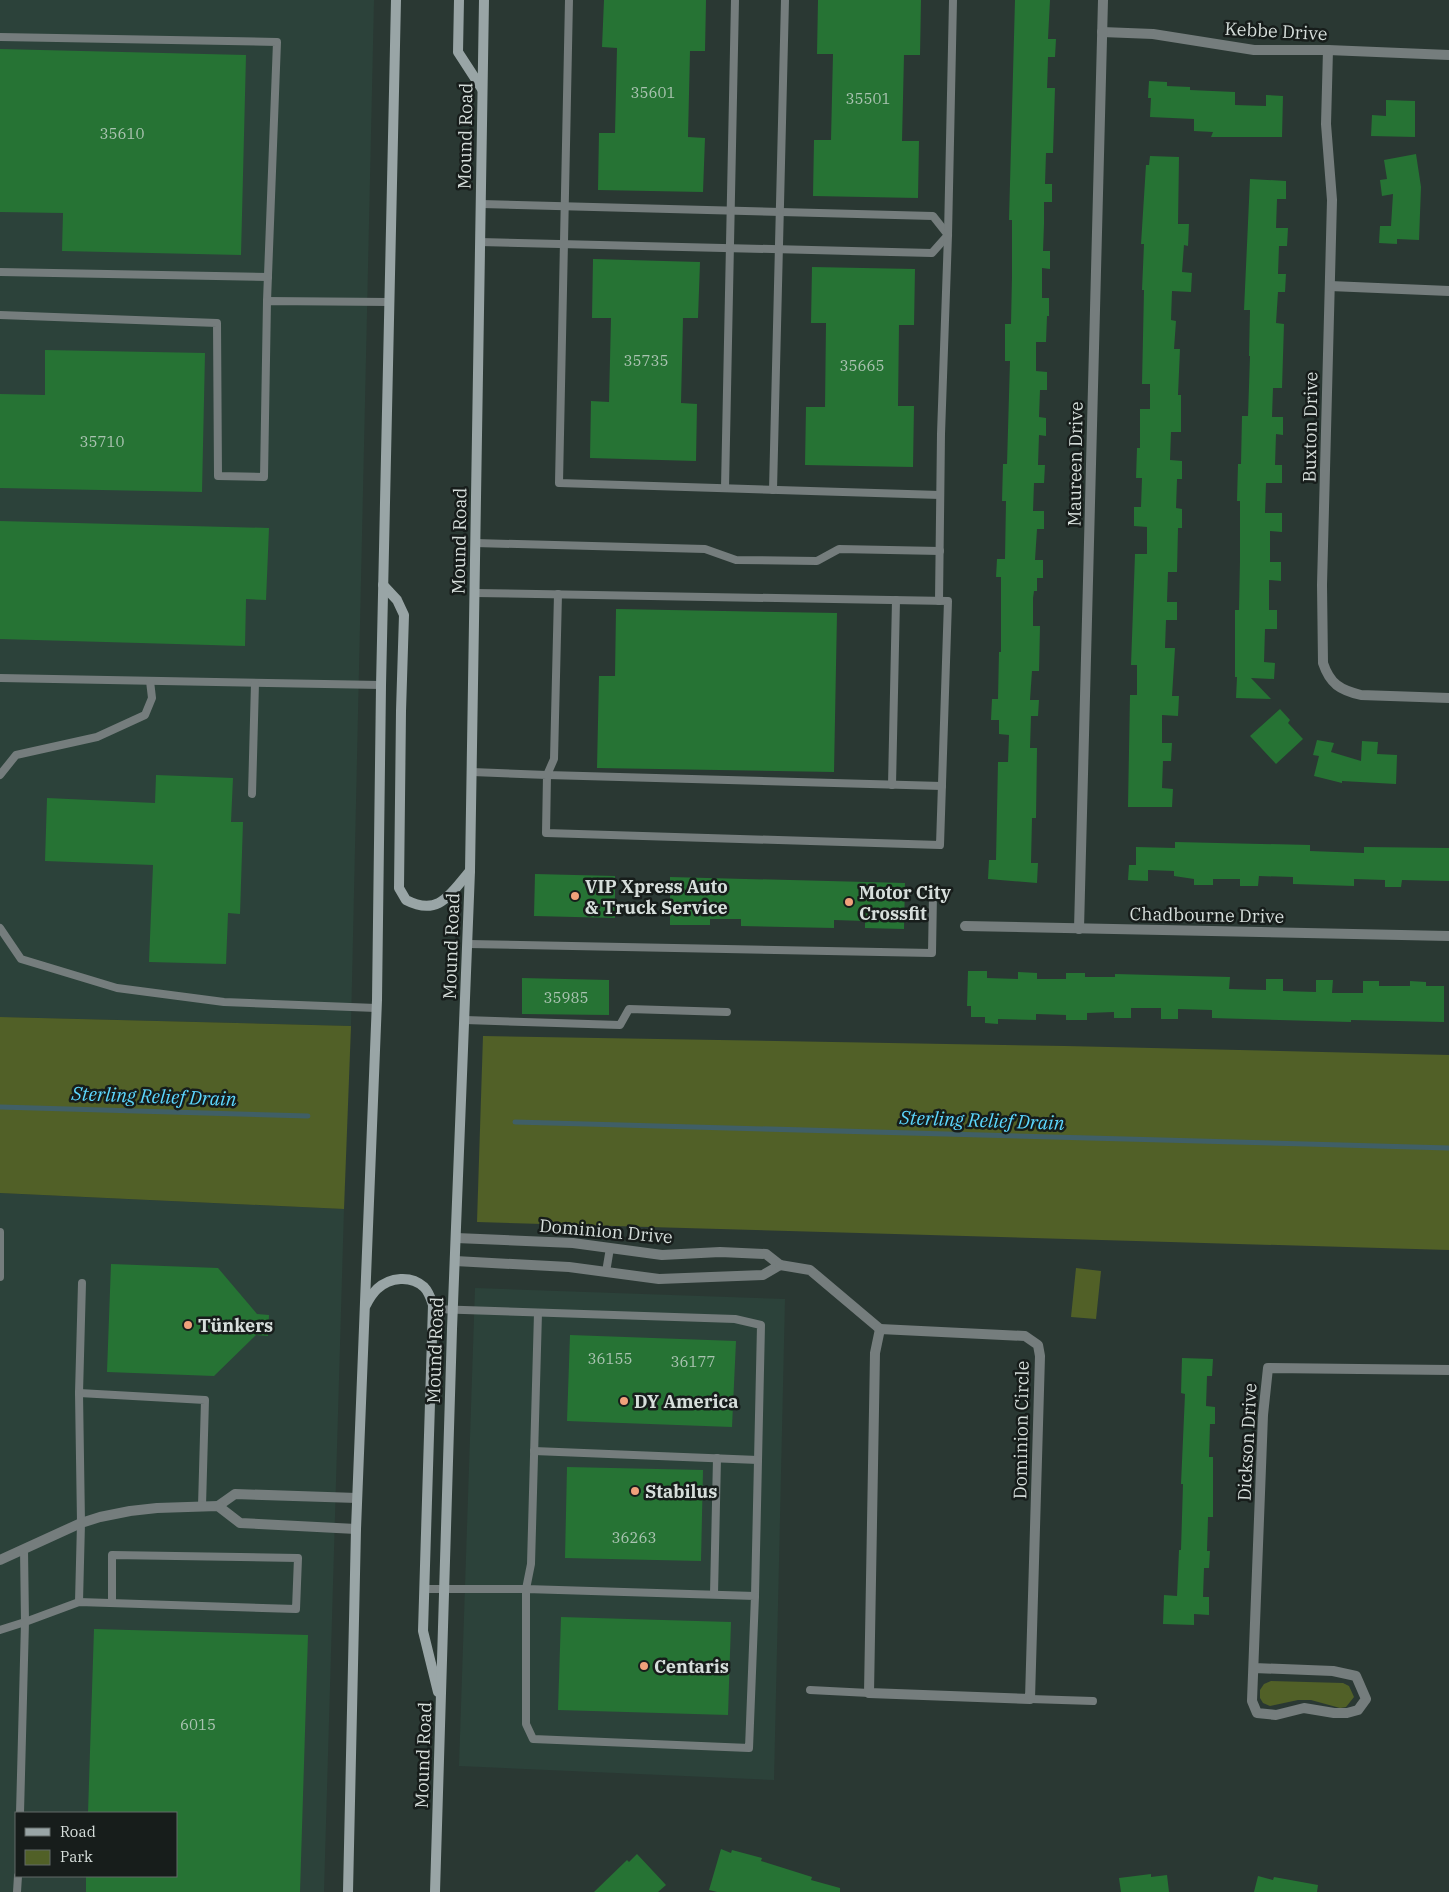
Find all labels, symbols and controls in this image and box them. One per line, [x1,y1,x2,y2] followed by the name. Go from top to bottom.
[1224,17,1328,45] street label: Kebbe Drive
[453,82,477,189] street label: Mound Road
[630,83,676,102] house number: 35601
[845,89,891,108] house number: 35501
[99,124,145,143] house number: 35610
[623,351,669,370] house number: 35735
[839,356,885,375] house number: 35665
[1298,371,1322,483] street label: Buxton Drive
[1062,401,1088,527] street label: Maureen Drive
[79,432,125,451] house number: 35710
[447,487,471,594] street label: Mound Road
[585,875,728,919] place label: VIP Xpress Auto & Truck Service
[859,881,952,925] place label: Motor City Crossfit
[569,890,581,902] marker: VIP Xpress Auto & Truck Service
[438,892,464,1000] street label: Mound Road
[843,896,855,908] marker: Motor City Crossfit
[1129,902,1285,928] street label: Chadbourne Drive
[543,988,589,1007] house number: 35985
[70,1081,237,1111] water label: Sterling Relief Drain
[898,1105,1065,1135] water label: Sterling Relief Drain
[538,1214,674,1248] street label: Dominion Drive
[422,1296,448,1404] street label: Mound Road
[198,1314,273,1337] place label: Tünkers
[182,1319,194,1331] marker: Tünkers
[587,1349,633,1368] house number: 36155
[670,1352,716,1371] house number: 36177
[1008,1361,1034,1499] street label: Dominion Circle
[1232,1382,1262,1502] street label: Dickson Drive
[634,1390,738,1413] place label: DY America
[618,1395,630,1407] marker: DY America
[645,1480,717,1503] place label: Stabilus
[629,1485,641,1497] marker: Stabilus
[611,1528,657,1547] house number: 36263
[654,1655,729,1678] place label: Centaris
[638,1660,650,1672] marker: Centaris
[410,1701,436,1809] street label: Mound Road
[180,1715,216,1734] house number: 6015
[15,1812,178,1877] legend
[60,1822,96,1841] text: Road
[60,1847,93,1866] text: Park

